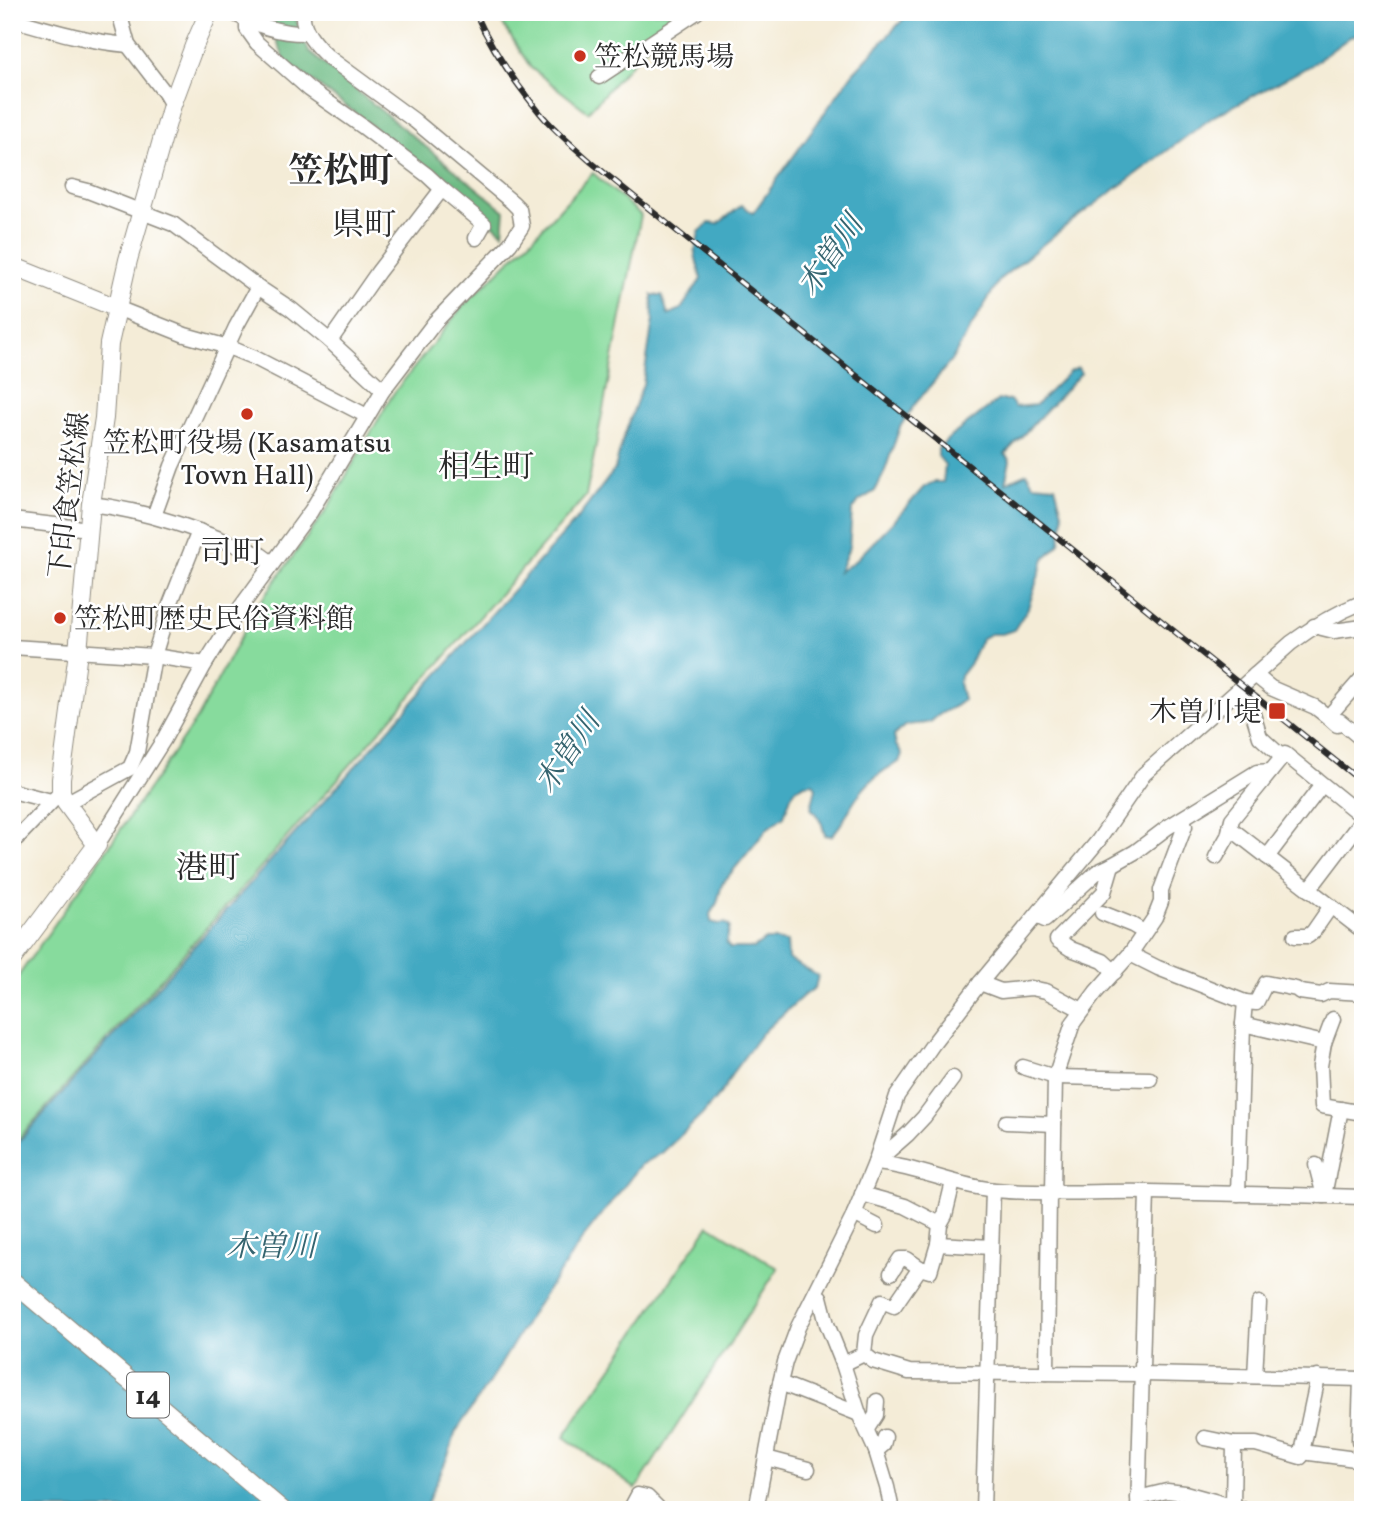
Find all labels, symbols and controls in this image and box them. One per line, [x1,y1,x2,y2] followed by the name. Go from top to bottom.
[594,39,734,78] place label: 笠松競馬場
[572,48,588,64] marker: 笠松競馬場
[288,149,394,197] district label: 笠松町
[332,205,396,249] district label: 県町
[789,205,876,305] water label: 木曽川
[239,406,255,422] marker: 笠松町役場 (Kasamatsu Town Hall)
[41,410,100,581] street label: 下印食笠松線
[103,425,391,496] place label: 笠松町役場 (Kasamatsu Town Hall)
[438,447,534,491] district label: 相生町
[200,533,264,577] district label: 司町
[74,601,354,640] place label: 笠松町歴史民俗資料館
[52,610,68,626] marker: 笠松町歴史民俗資料館
[1149,694,1261,733] place label: 木曽川堤
[1267,701,1287,721] marker: 木曽川堤
[526,702,613,802] water label: 木曽川
[176,848,240,892] district label: 港町
[226,1227,319,1269] water label: 木曽川
[127,1372,169,1418] road number: 14

